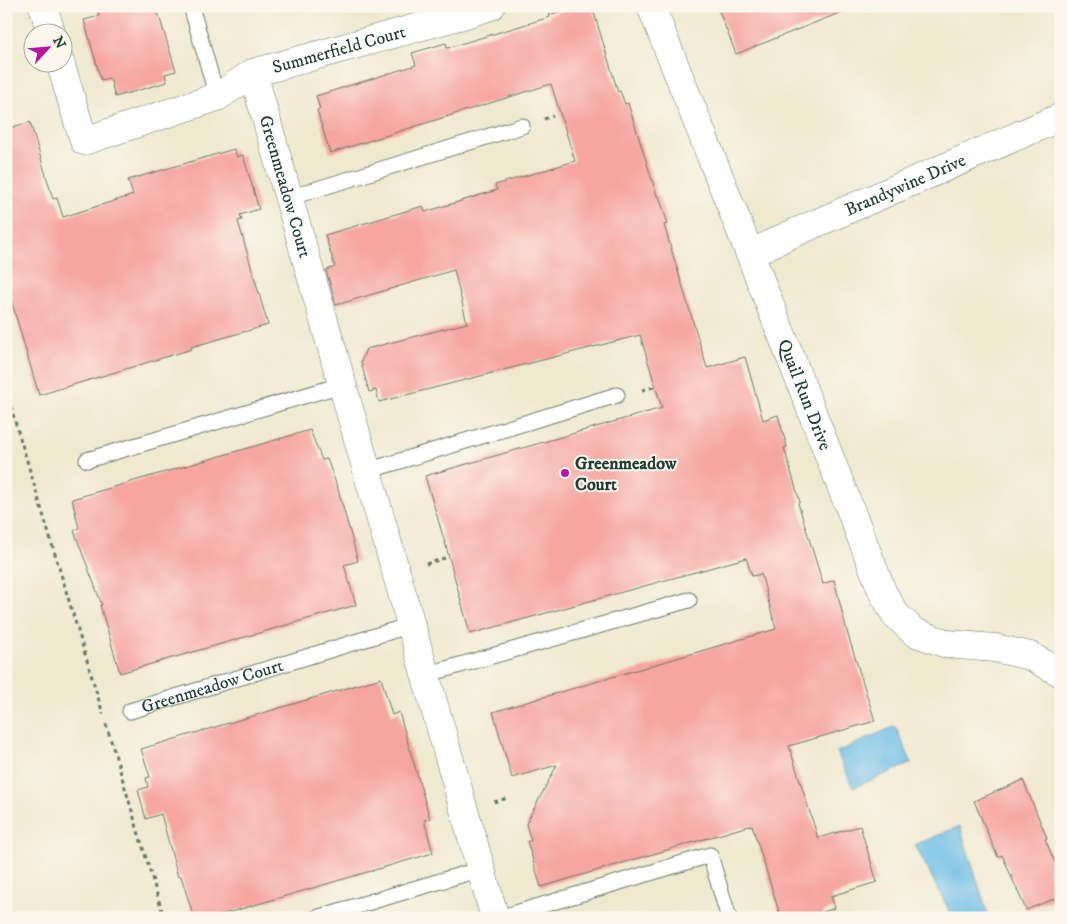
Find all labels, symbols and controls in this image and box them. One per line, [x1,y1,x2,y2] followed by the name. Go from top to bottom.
[270,21,408,79] street label: Summerfield Court
[22,22,72,72] north arrow
[48,34,70,52] text: N
[254,113,315,261] street label: Greenmeadow Court
[842,150,969,221] street label: Brandywine Drive
[772,336,836,454] street label: Quail Run Drive
[575,453,677,496] place label: Greenmeadow Court
[559,467,571,479] marker: Greenmeadow Court
[139,655,286,719] street label: Greenmeadow Court

